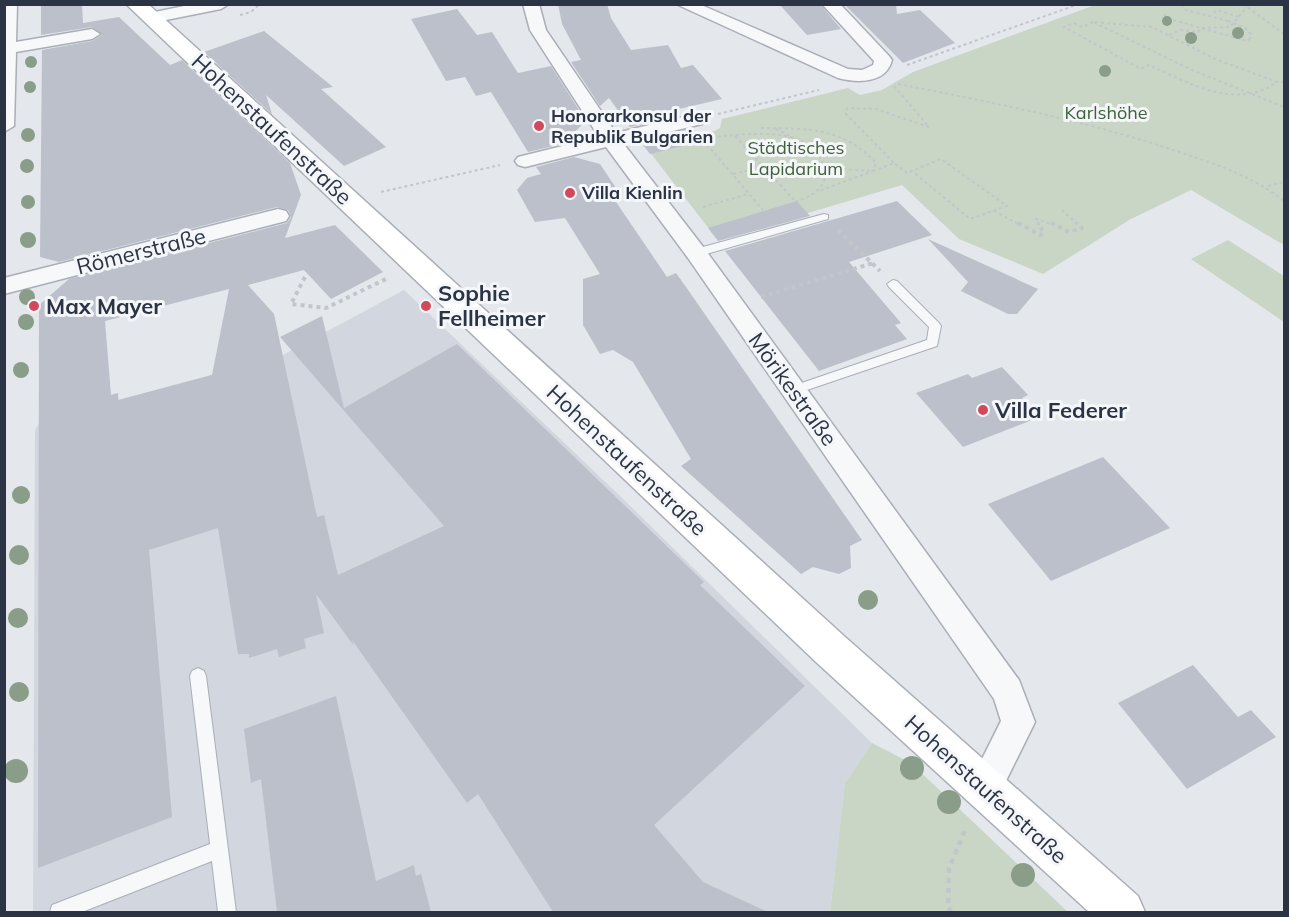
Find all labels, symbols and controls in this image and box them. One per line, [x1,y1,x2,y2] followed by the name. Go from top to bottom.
[186,47,358,211] street label: Hohenstaufenstraße
[1064,101,1148,124] park label: Karlshöhe
[551,104,713,148] place label: Honorarkonsul der Republik Bulgarien
[532,119,546,133] marker: Honorarkonsul der Republik Bulgarien
[748,136,844,180] park label: Städtisches Lapidarium
[581,181,683,204] place label: Villa Kienlin
[563,186,577,200] marker: Villa Kienlin
[73,221,209,281] street label: Römerstraße
[438,279,546,332] place label: Sophie Fellheimer
[46,292,162,320] place label: Max Mayer
[27,299,41,313] marker: Max Mayer
[419,299,433,313] marker: Sophie Fellheimer
[743,327,843,451] street label: Mörikestraße
[541,378,713,542] street label: Hohenstaufenstraße
[994,396,1127,424] place label: Villa Federer
[976,403,990,417] marker: Villa Federer
[899,709,1073,869] street label: Hohenstaufenstraße

